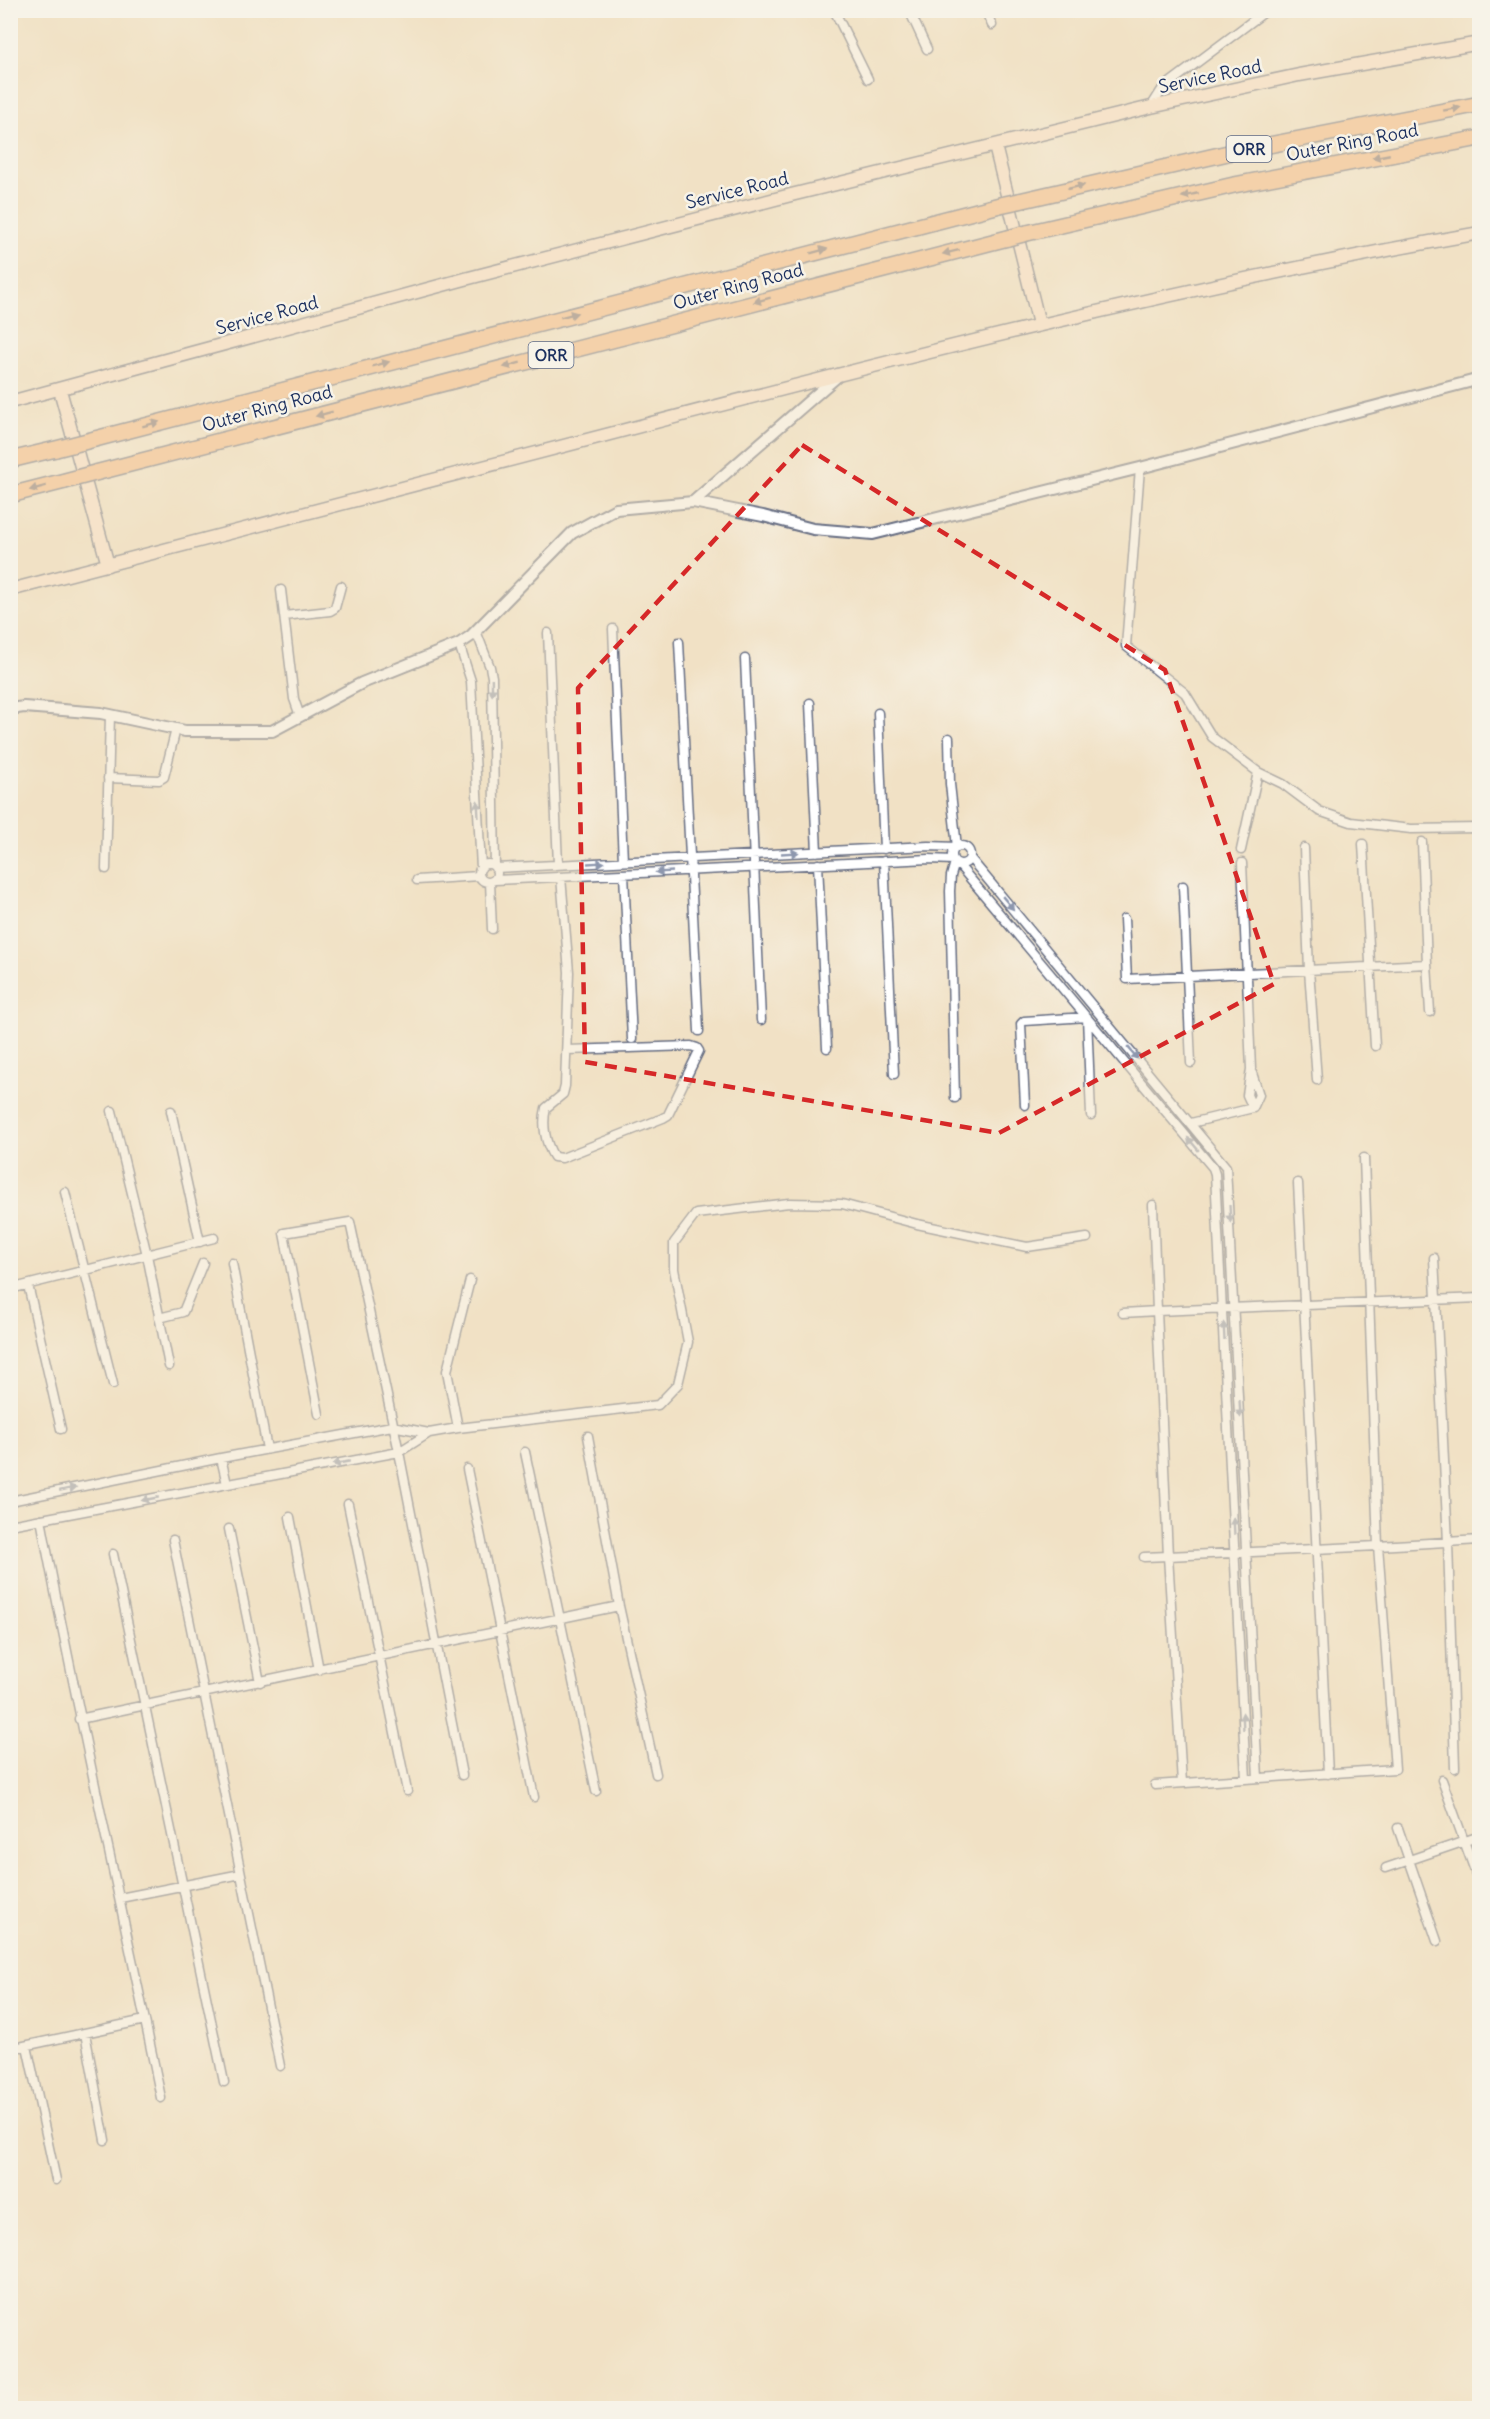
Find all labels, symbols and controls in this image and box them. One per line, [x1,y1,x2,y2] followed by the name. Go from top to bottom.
[1156,54,1264,98] street label: Service Road
[1443,104,1462,113] one-way arrow
[1284,118,1420,166] street label: Outer Ring Road
[1226,136,1272,162] road number: ORR
[1371,152,1390,161] one-way arrow
[683,166,791,214] street label: Service Road
[1067,182,1086,192] one-way arrow
[1180,191,1199,201] one-way arrow
[810,245,828,255] one-way arrow
[942,247,960,257] one-way arrow
[670,257,806,314] street label: Outer Ring Road
[213,290,321,340] street label: Service Road
[753,296,771,306] one-way arrow
[560,310,579,320] one-way arrow
[528,342,574,368] road number: ORR
[372,359,390,369] one-way arrow
[503,360,522,370] one-way arrow
[199,379,335,436] street label: Outer Ring Road
[315,409,333,419] one-way arrow
[142,418,160,428] one-way arrow
[29,483,47,493] one-way arrow
[487,677,497,696] one-way arrow
[473,800,483,819] one-way arrow
[781,849,800,858] one-way arrow
[586,858,605,867] one-way arrow
[654,867,673,876] one-way arrow
[1001,895,1014,911] one-way arrow
[1126,1045,1138,1060] one-way arrow
[1187,1137,1200,1152] one-way arrow
[1226,1204,1235,1223] one-way arrow
[1220,1322,1229,1341] one-way arrow
[1236,1399,1245,1418] one-way arrow
[332,1459,351,1468] one-way arrow
[58,1484,77,1494] one-way arrow
[140,1494,159,1503] one-way arrow
[1229,1516,1238,1535] one-way arrow
[1239,1711,1248,1730] one-way arrow

